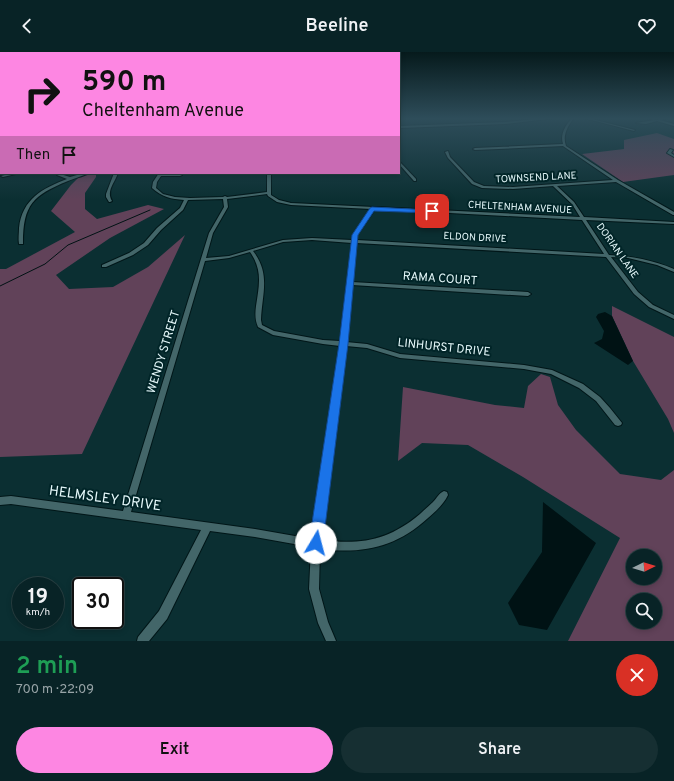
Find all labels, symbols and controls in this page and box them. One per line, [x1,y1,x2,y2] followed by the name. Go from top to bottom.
[16,15,38,37] icon: back
[305,15,369,38] text: Beeline
[636,15,658,37] icon: heart
[82,65,166,101] text: 590 m
[16,68,68,120] icon: right
[82,100,244,123] text: Cheltenham Avenue
[58,144,80,166] icon: arrive
[16,146,50,165] text: Then
[495,169,577,187] street label: TOWNSEND LANE
[415,194,449,228] pin
[468,199,572,217] street label: CHELTENHAM AVENUE
[421,200,443,222] icon: arrive
[593,221,641,281] street label: DORIAN LANE
[443,230,507,246] street label: ELDON DRIVE
[402,268,478,290] street label: RAMA COURT
[144,308,184,396] street label: WENDY STREET
[397,335,491,361] street label: LINHURST DRIVE
[48,483,162,515] street label: HELMSLEY DRIVE
[295,522,337,564] position arrow
[626,549,662,585] north arrow
[626,549,662,629] map controls
[72,577,124,629] speed limit sign: 30
[28,585,48,611] text: 19
[626,593,662,629] button: search
[26,606,50,619] text: km/h
[16,652,78,682] text: 2 min
[616,654,658,696] button: close
[16,682,94,698] text: 700 m · 22:09
[16,727,333,773] button: Exit
[341,727,658,773] button: Share

